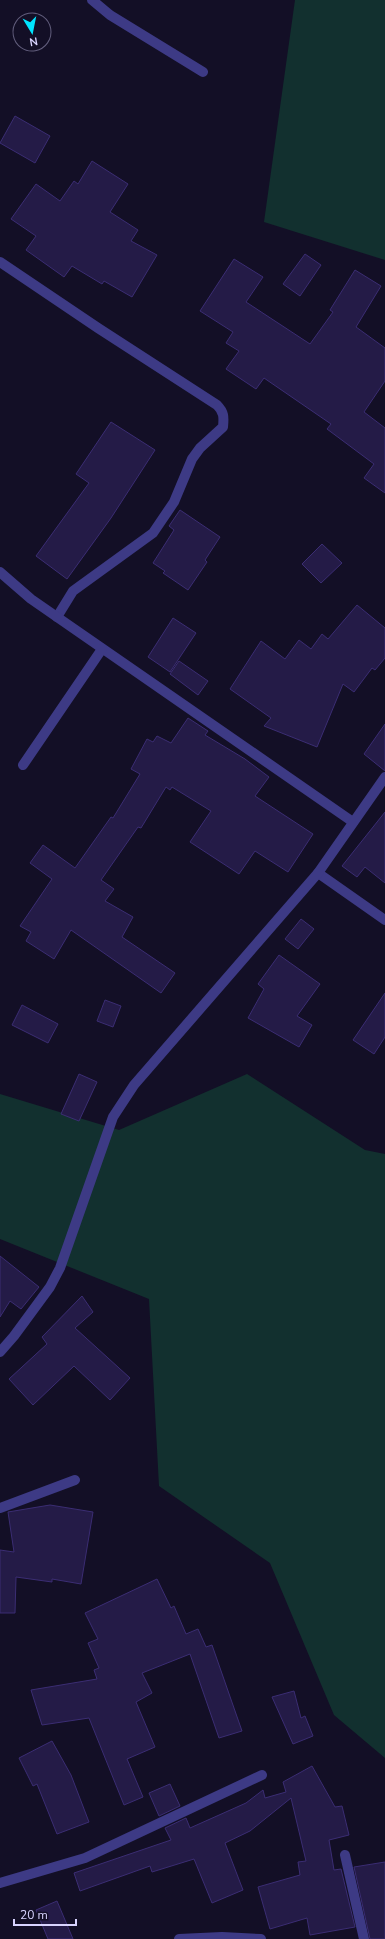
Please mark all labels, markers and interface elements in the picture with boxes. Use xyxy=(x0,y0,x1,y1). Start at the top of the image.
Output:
north arrow xyxy=(12,12,52,52)
text: N xyxy=(28,33,39,49)
scale bar xyxy=(14,1901,76,1927)
text: 20 m xyxy=(20,1907,48,1923)

